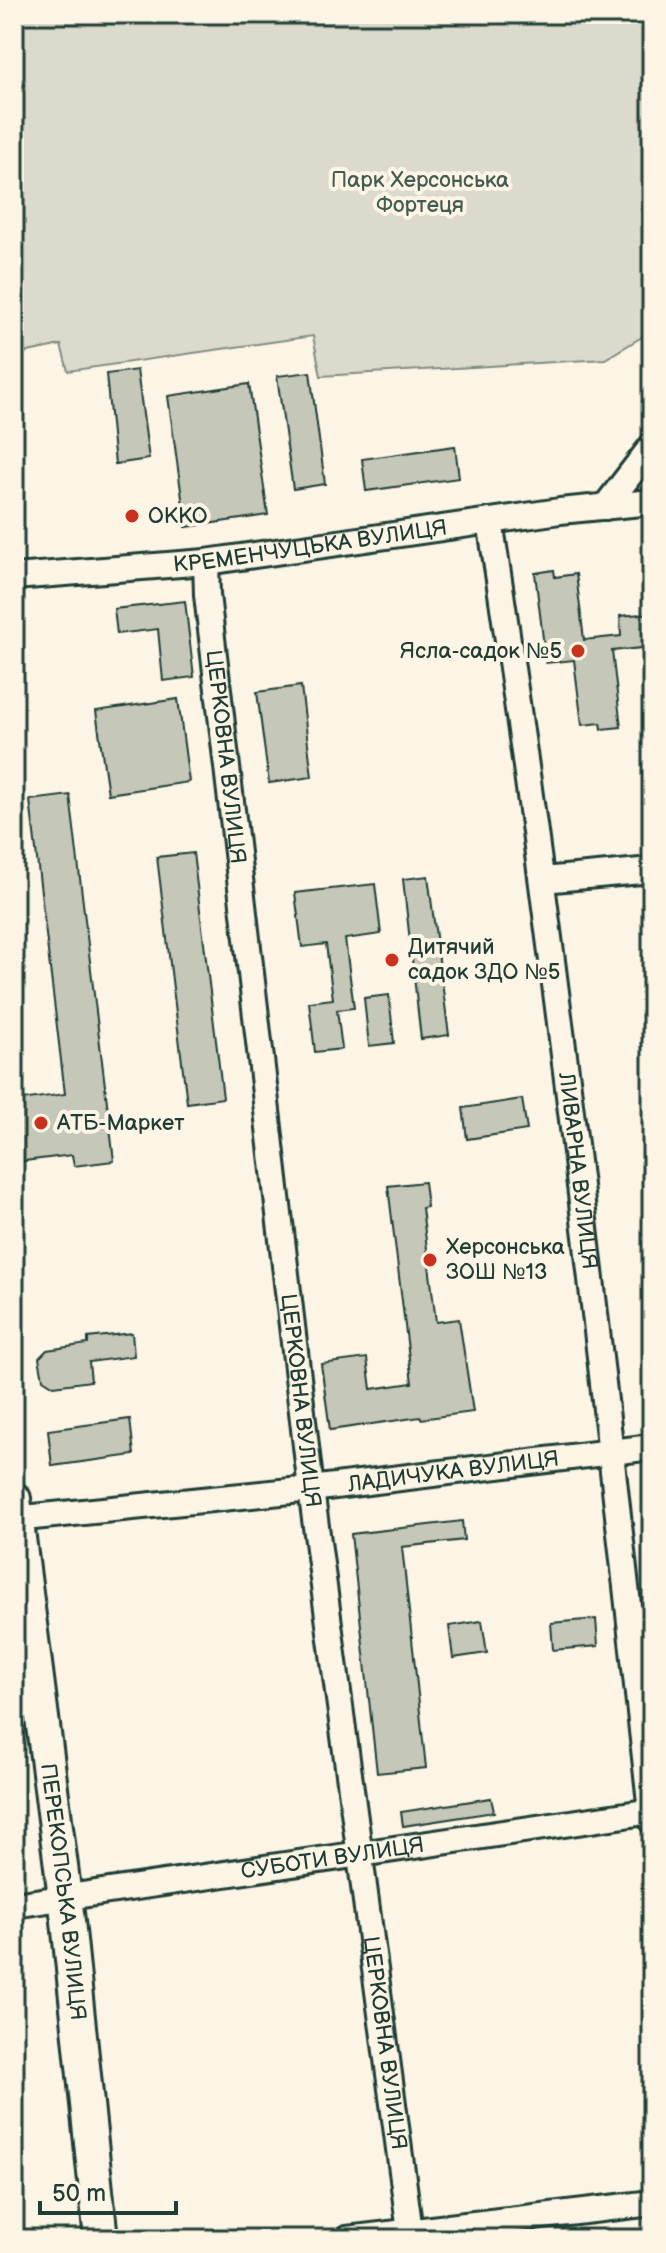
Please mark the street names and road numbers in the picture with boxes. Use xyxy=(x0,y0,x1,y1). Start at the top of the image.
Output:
street label: КРЕМЕНЧУЦЬКА ВУЛИЦЯ xyxy=(172,514,449,578)
street label: ЦЕРКОВНА ВУЛИЦЯ xyxy=(200,648,252,865)
street label: ЛИВАРНА ВУЛИЦЯ xyxy=(553,1070,603,1271)
street label: ЦЕРКОВНА ВУЛИЦЯ xyxy=(275,1292,327,1509)
street label: ЛАДИЧУКА ВУЛИЦЯ xyxy=(345,1445,561,1498)
street label: ПЕРЕКОПСЬКА ВУЛИЦЯ xyxy=(34,1762,92,2022)
street label: СУБОТИ ВУЛИЦЯ xyxy=(239,1831,426,1885)
street label: ЦЕРКОВНА ВУЛИЦЯ xyxy=(357,1935,412,2152)

